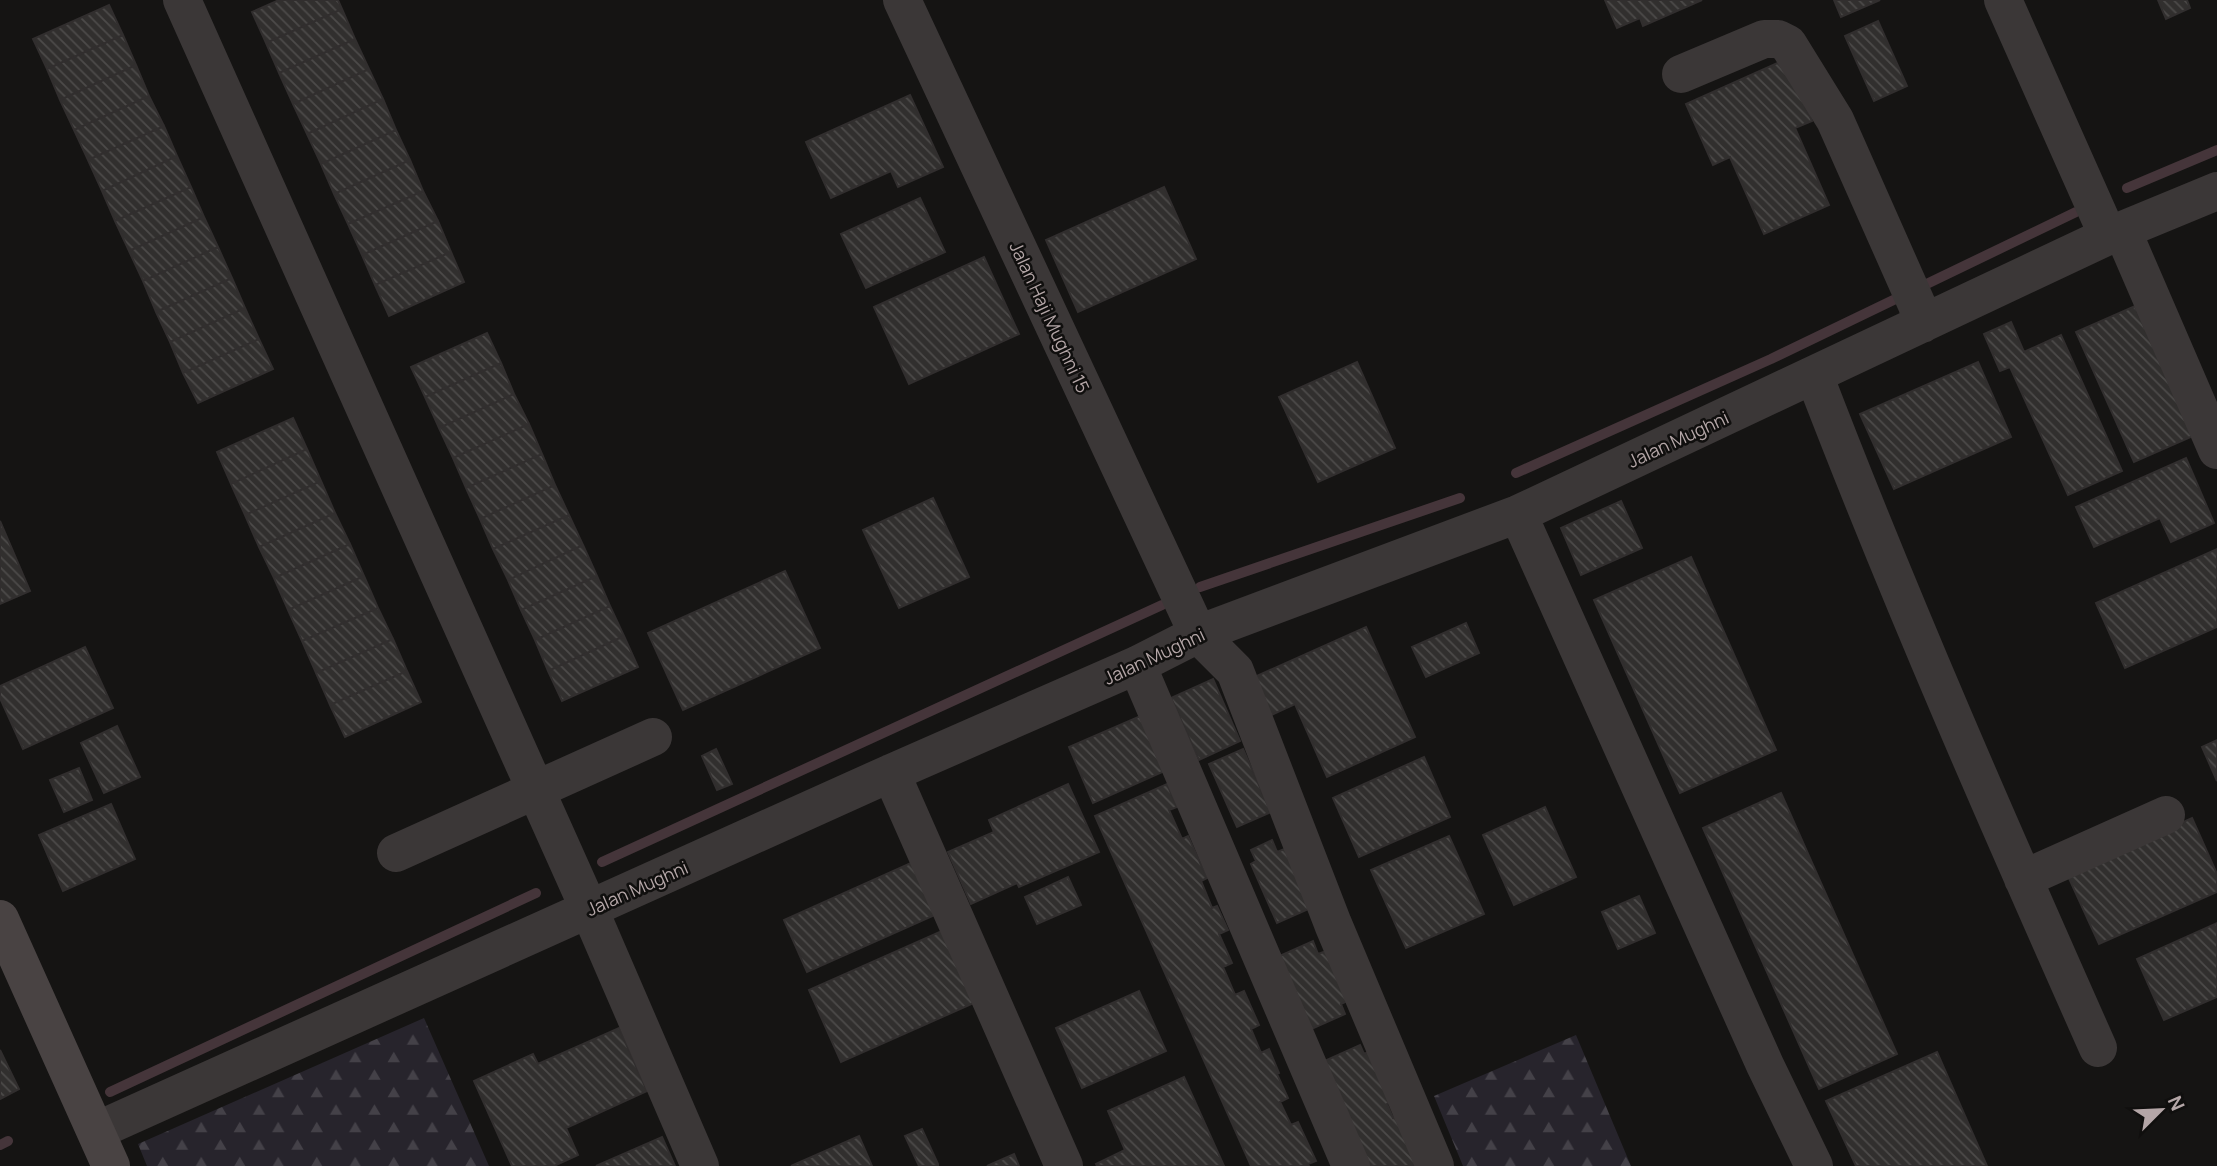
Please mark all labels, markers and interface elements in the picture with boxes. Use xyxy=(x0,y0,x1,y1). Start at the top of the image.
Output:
street label: Jalan Haji Mughni 15 xyxy=(1004,237,1096,397)
street label: Jalan Mughni xyxy=(1624,405,1732,473)
street label: Jalan Mughni xyxy=(1100,622,1208,690)
street label: Jalan Mughni xyxy=(582,855,692,921)
north arrow xyxy=(2126,1075,2196,1145)
text: N xyxy=(2162,1092,2191,1115)

